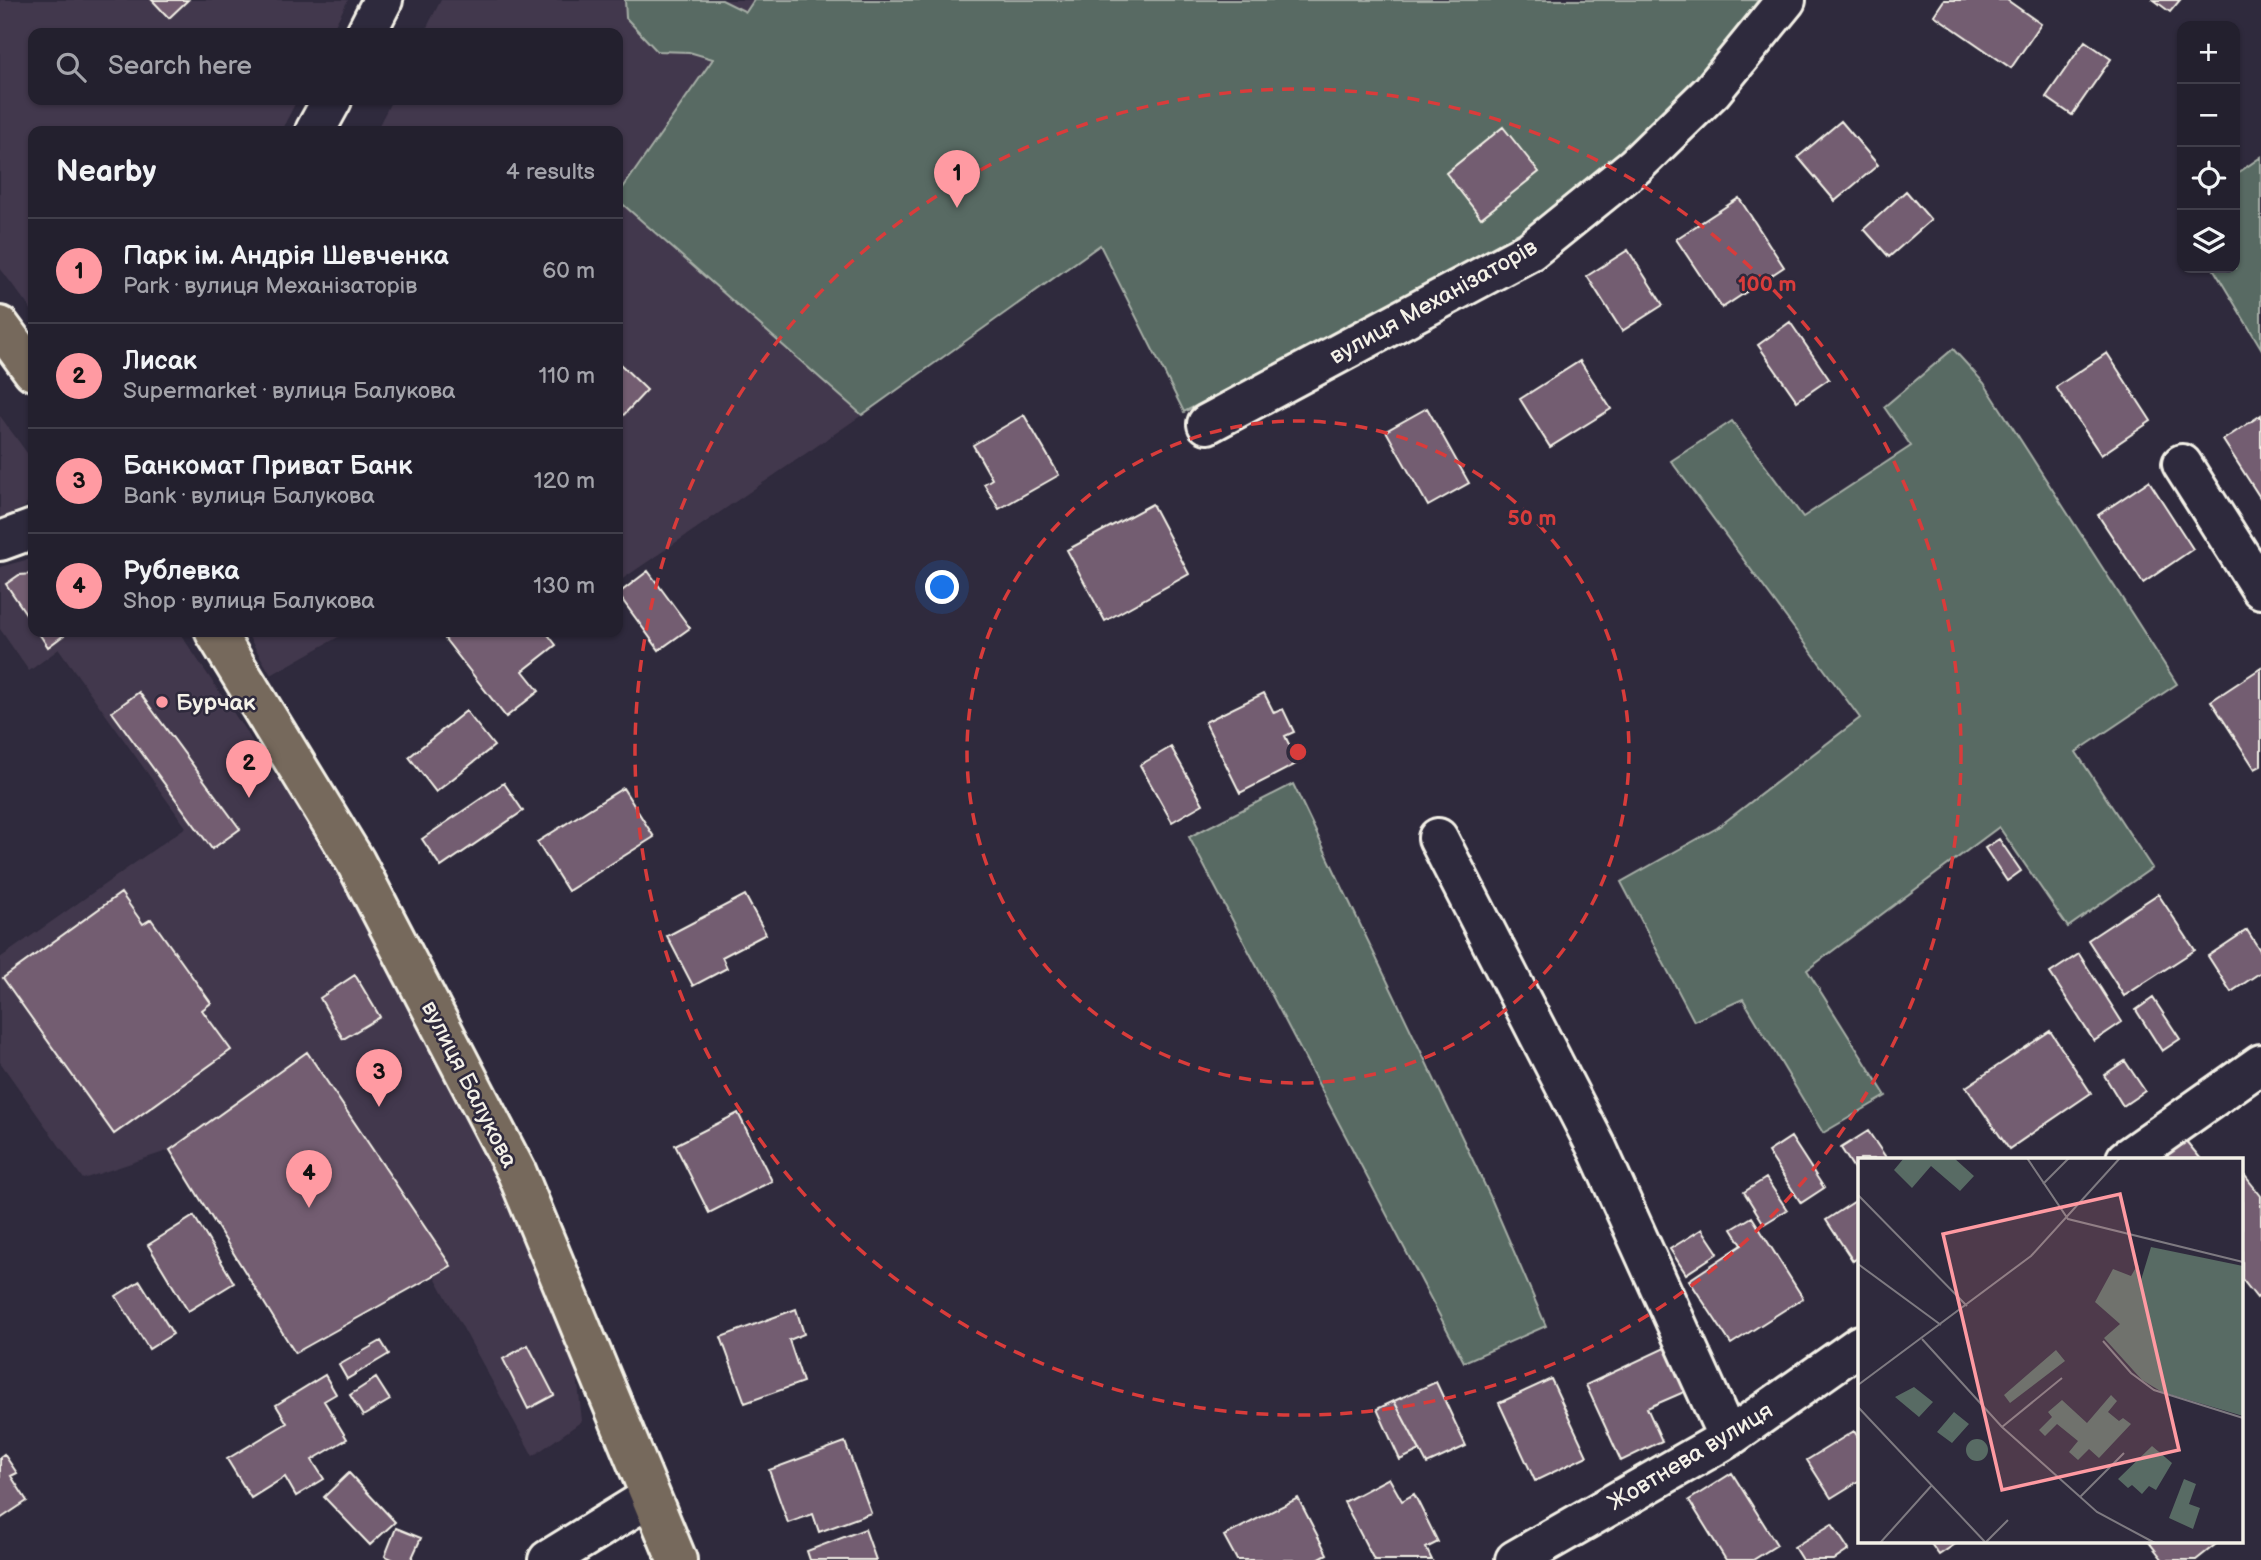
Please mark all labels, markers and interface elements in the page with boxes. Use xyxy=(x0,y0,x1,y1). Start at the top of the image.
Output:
map controls xyxy=(2177,21,2240,273)
button: + xyxy=(2177,21,2240,84)
search box xyxy=(28,28,623,105)
icon: search xyxy=(52,48,90,86)
text: Search here xyxy=(108,51,252,82)
button: − xyxy=(2177,84,2240,147)
button: locate xyxy=(2177,147,2240,210)
pin: 1 xyxy=(934,150,980,208)
text: Nearby xyxy=(56,154,156,190)
text: 4 results xyxy=(506,158,595,186)
button: layers xyxy=(2177,210,2240,273)
street label: вулиця Механізаторів xyxy=(1325,233,1542,371)
text: Парк ім. Андрія Шевченка xyxy=(123,241,449,272)
text: 1 xyxy=(74,257,84,285)
text: 60 m xyxy=(542,257,595,285)
text: Park · вулиця Механізаторів xyxy=(123,272,417,300)
text: 100 m xyxy=(1738,272,1796,297)
text: Лисак xyxy=(123,346,197,377)
text: 2 xyxy=(72,362,86,390)
text: 110 m xyxy=(538,362,595,390)
text: Supermarket · вулиця Балукова xyxy=(123,377,456,405)
text: Банкомат Приват Банк xyxy=(123,451,412,482)
text: 3 xyxy=(72,467,86,495)
text: 120 m xyxy=(534,467,595,495)
text: Bank · вулиця Балукова xyxy=(123,482,375,510)
text: 50 m xyxy=(1508,506,1556,531)
text: Рублевка xyxy=(123,556,239,587)
your location xyxy=(925,570,959,604)
text: 4 xyxy=(72,572,86,600)
text: 130 m xyxy=(533,572,595,600)
text: Shop · вулиця Балукова xyxy=(123,587,375,615)
place label: Бурчак xyxy=(176,689,256,717)
marker: Бурчак xyxy=(154,694,170,710)
pin: 2 xyxy=(226,740,272,798)
centre of rings xyxy=(1286,740,1310,764)
street label: вулиця Балукова xyxy=(415,996,523,1173)
pin: 3 xyxy=(356,1049,402,1107)
pin: 4 xyxy=(286,1150,332,1208)
inset map xyxy=(1858,1158,2244,1542)
street label: Жовтнева вулиця xyxy=(1603,1397,1778,1517)

